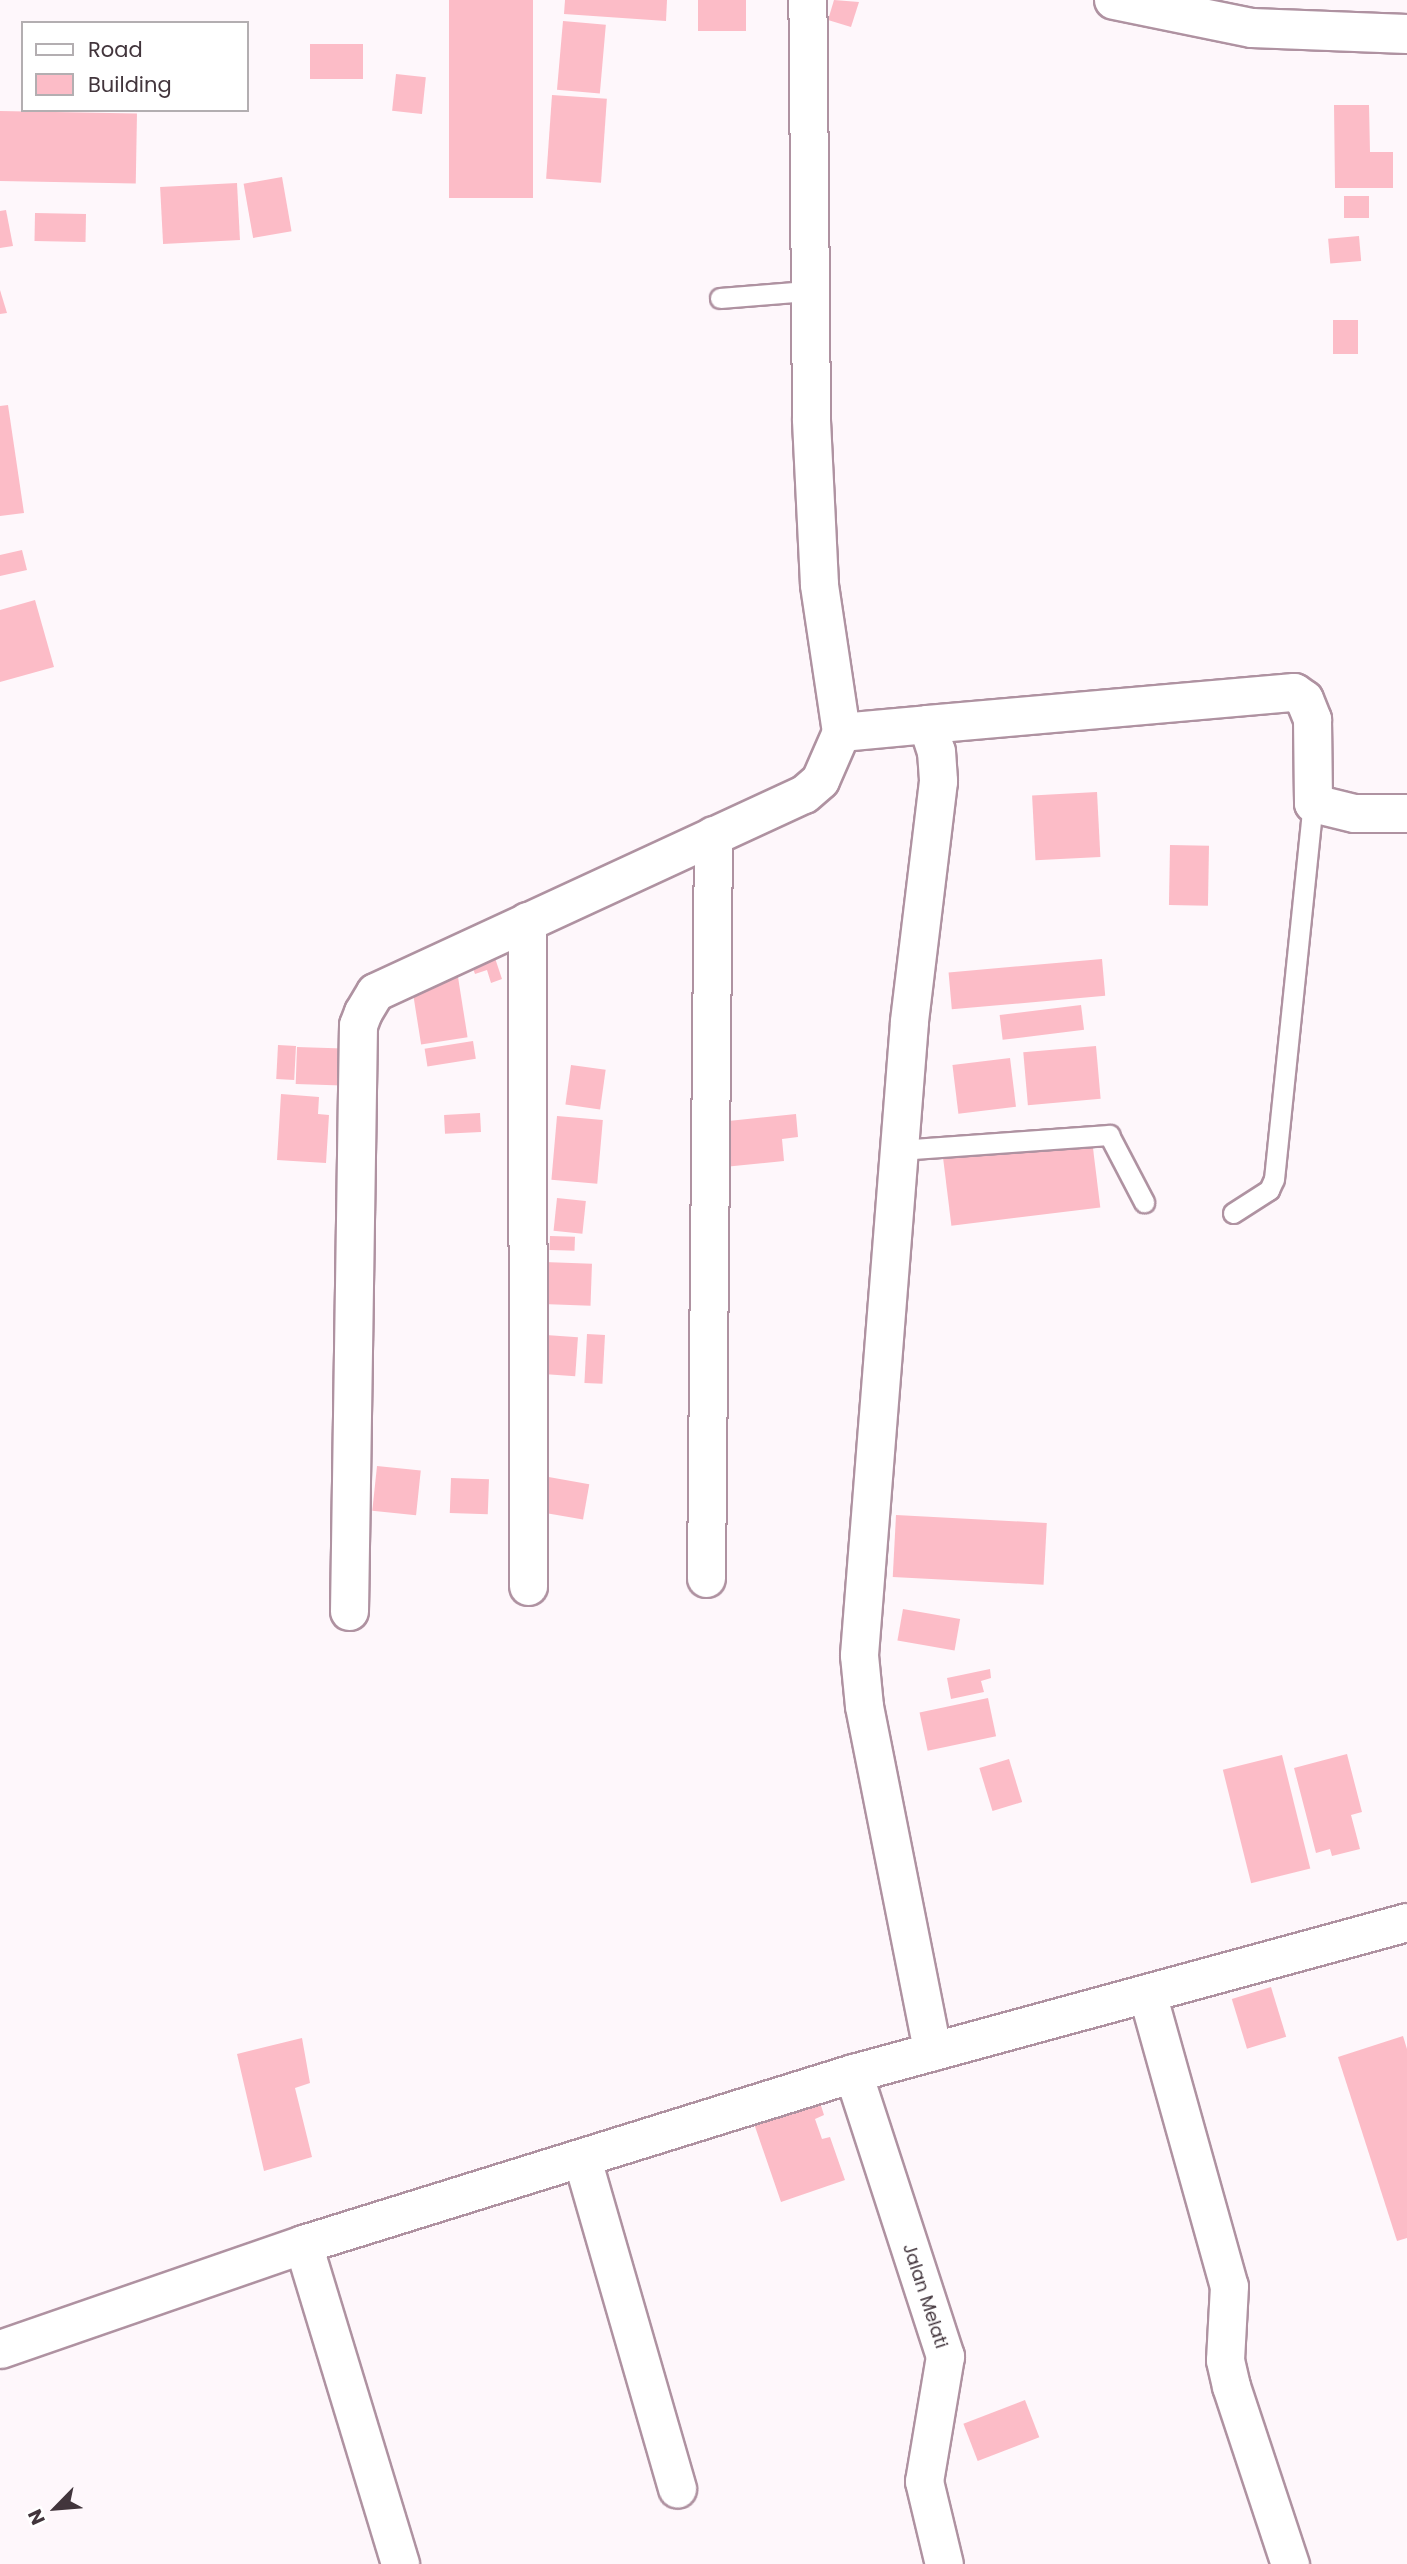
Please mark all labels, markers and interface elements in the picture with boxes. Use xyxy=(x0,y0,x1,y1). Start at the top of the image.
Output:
legend xyxy=(21,21,248,112)
text: Road xyxy=(88,35,143,64)
text: Building xyxy=(88,70,172,99)
street label: Jalan Melati xyxy=(898,2241,952,2351)
north arrow xyxy=(21,2473,91,2543)
text: N xyxy=(21,2505,52,2529)

